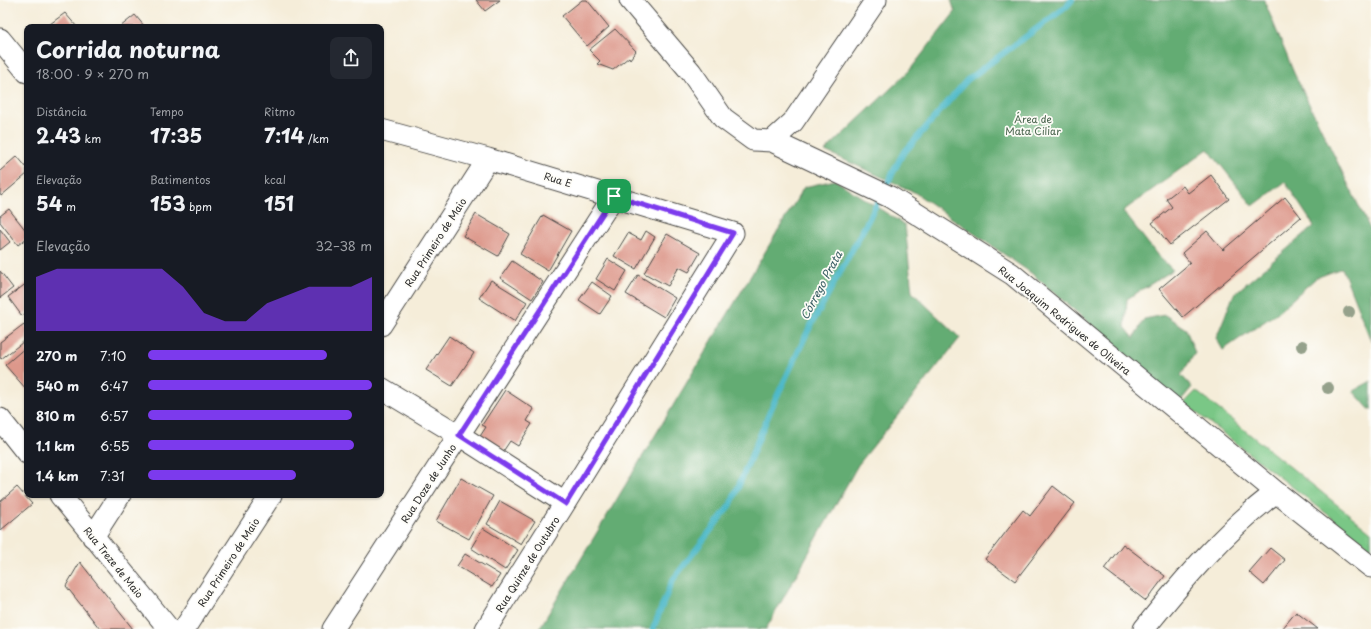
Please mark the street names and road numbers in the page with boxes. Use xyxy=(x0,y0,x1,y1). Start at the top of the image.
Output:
street label: Rua E xyxy=(542,168,574,190)
street label: Rua Primeiro de Maio xyxy=(401,194,470,289)
street label: Rua Joaquim Rodrigues de Oliveira xyxy=(996,262,1135,379)
street label: Rua Doze de Junho xyxy=(397,440,459,526)
street label: Rua Quinze de Outubro xyxy=(491,513,563,615)
street label: Rua Primeiro de Maio xyxy=(194,514,263,609)
street label: Rua Treze de Maio xyxy=(81,523,148,601)

